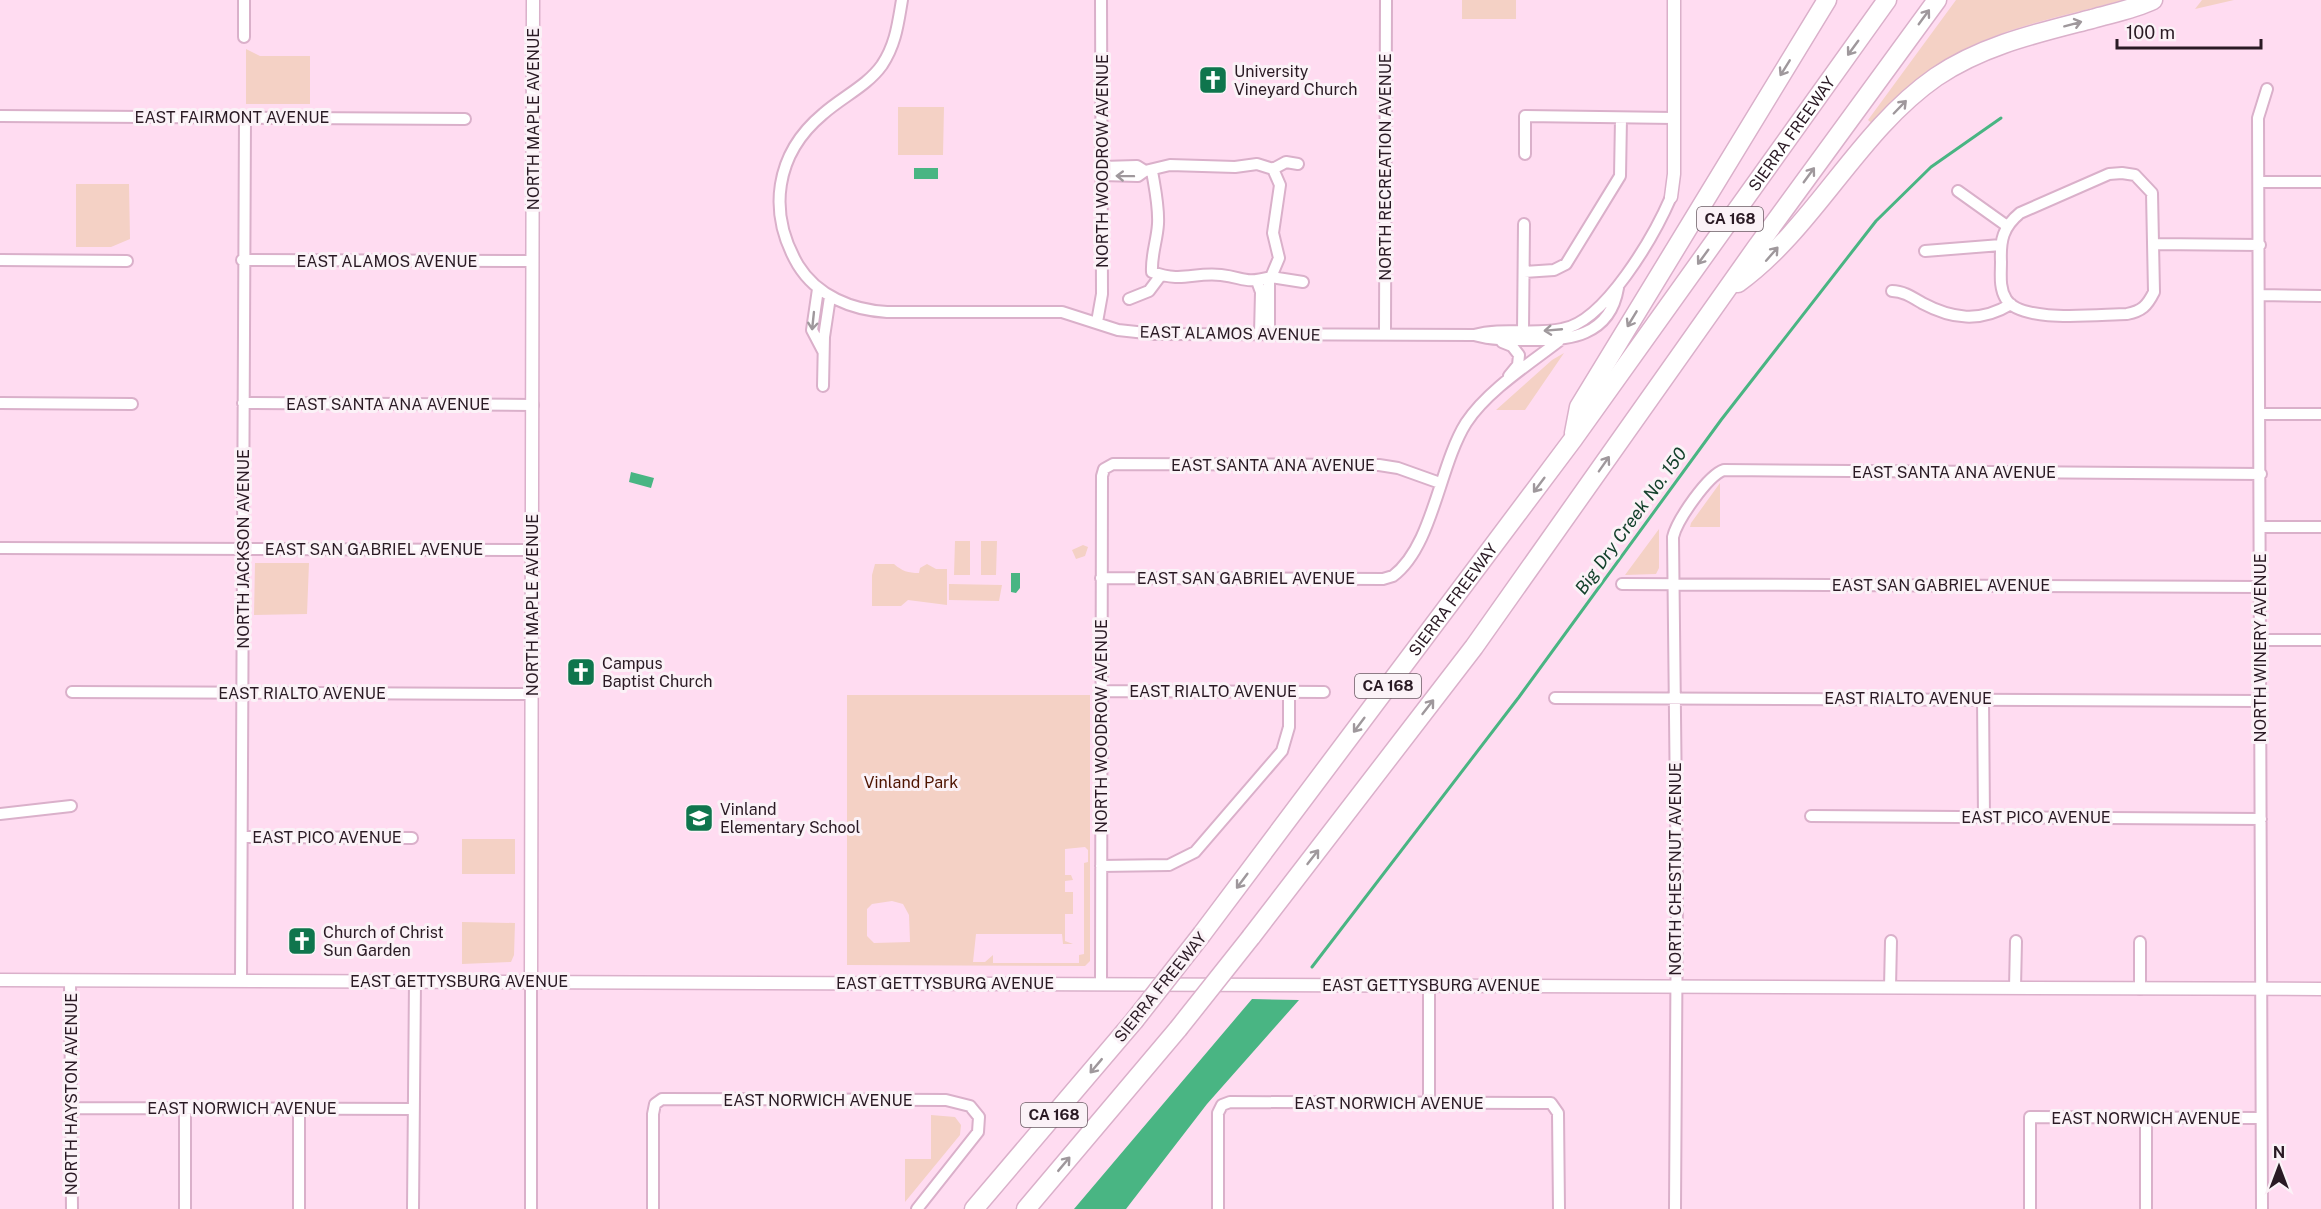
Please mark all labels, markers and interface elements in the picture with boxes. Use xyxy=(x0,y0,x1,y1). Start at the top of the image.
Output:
one-way arrow xyxy=(1918,10,1930,26)
scale bar xyxy=(2117,12,2261,50)
one-way arrow xyxy=(2063,18,2082,29)
text: 100 m xyxy=(2126,22,2175,43)
street label: NORTH MAPLE AVENUE xyxy=(524,28,543,210)
one-way arrow xyxy=(1847,39,1859,55)
street label: NORTH RECREATION AVENUE xyxy=(1376,53,1395,281)
street label: NORTH WOODROW AVENUE xyxy=(1093,54,1112,268)
one-way arrow xyxy=(1779,59,1791,76)
place label: University Vineyard Church xyxy=(1234,62,1357,99)
church icon: University Vineyard Church xyxy=(1197,64,1229,96)
street label: SIERRA FREEWAY xyxy=(1745,73,1839,195)
one-way arrow xyxy=(1893,100,1908,115)
street label: EAST FAIRMONT AVENUE xyxy=(135,108,329,127)
one-way arrow xyxy=(1803,167,1815,183)
one-way arrow xyxy=(1116,170,1136,182)
road number: CA 168 xyxy=(1697,207,1763,231)
one-way arrow xyxy=(1765,247,1779,262)
one-way arrow xyxy=(1697,249,1709,265)
street label: EAST ALAMOS AVENUE xyxy=(297,252,477,271)
one-way arrow xyxy=(1625,310,1637,327)
one-way arrow xyxy=(808,311,819,331)
street label: EAST ALAMOS AVENUE xyxy=(1139,322,1321,345)
one-way arrow xyxy=(1544,325,1564,336)
street label: EAST SANTA ANA AVENUE xyxy=(286,395,490,414)
water label: Big Dry Creek No. 150 xyxy=(1570,443,1691,598)
street label: NORTH JACKSON AVENUE xyxy=(234,449,253,649)
street label: EAST SANTA ANA AVENUE xyxy=(1171,456,1375,475)
one-way arrow xyxy=(1598,457,1610,473)
street label: EAST SANTA ANA AVENUE xyxy=(1852,463,2056,482)
one-way arrow xyxy=(1532,476,1545,492)
street label: NORTH MAPLE AVENUE xyxy=(523,514,542,696)
street label: EAST SAN GABRIEL AVENUE xyxy=(265,540,483,559)
street label: SIERRA FREEWAY xyxy=(1405,540,1502,660)
street label: NORTH WINERY AVENUE xyxy=(2251,553,2270,743)
street label: EAST SAN GABRIEL AVENUE xyxy=(1137,569,1355,588)
street label: EAST SAN GABRIEL AVENUE xyxy=(1832,576,2050,595)
street label: NORTH WOODROW AVENUE xyxy=(1092,619,1111,833)
place label: Campus Baptist Church xyxy=(602,654,713,691)
church icon: Campus Baptist Church xyxy=(565,656,597,688)
road number: CA 168 xyxy=(1355,674,1421,698)
street label: EAST RIALTO AVENUE xyxy=(1129,682,1297,701)
street label: EAST RIALTO AVENUE xyxy=(218,684,386,703)
street label: EAST RIALTO AVENUE xyxy=(1824,689,1992,708)
one-way arrow xyxy=(1421,699,1434,715)
one-way arrow xyxy=(1353,716,1365,732)
street label: NORTH CHESTNUT AVENUE xyxy=(1666,762,1685,976)
park label: Vinland Park xyxy=(864,773,958,792)
place label: Vinland Elementary School xyxy=(720,800,861,837)
school or university icon: Vinland Elementary School xyxy=(683,802,715,834)
street label: EAST PICO AVENUE xyxy=(1961,808,2111,827)
street label: EAST PICO AVENUE xyxy=(252,828,402,847)
one-way arrow xyxy=(1306,849,1319,865)
one-way arrow xyxy=(1236,873,1249,889)
place label: Church of Christ Sun Garden xyxy=(323,923,444,960)
church icon: Church of Christ Sun Garden xyxy=(286,925,318,957)
street label: SIERRA FREEWAY xyxy=(1110,928,1211,1046)
street label: EAST GETTYSBURG AVENUE xyxy=(350,972,568,991)
street label: EAST GETTYSBURG AVENUE xyxy=(836,974,1054,993)
street label: EAST GETTYSBURG AVENUE xyxy=(1322,976,1540,995)
street label: NORTH HAYSTON AVENUE xyxy=(62,993,81,1195)
one-way arrow xyxy=(1089,1058,1103,1073)
street label: EAST NORWICH AVENUE xyxy=(723,1091,913,1110)
street label: EAST NORWICH AVENUE xyxy=(1294,1094,1484,1113)
street label: EAST NORWICH AVENUE xyxy=(147,1099,337,1118)
road number: CA 168 xyxy=(1021,1103,1087,1127)
street label: EAST NORWICH AVENUE xyxy=(2051,1109,2241,1128)
north arrow xyxy=(2249,1137,2309,1197)
text: N xyxy=(2273,1143,2285,1162)
one-way arrow xyxy=(1057,1157,1071,1172)

